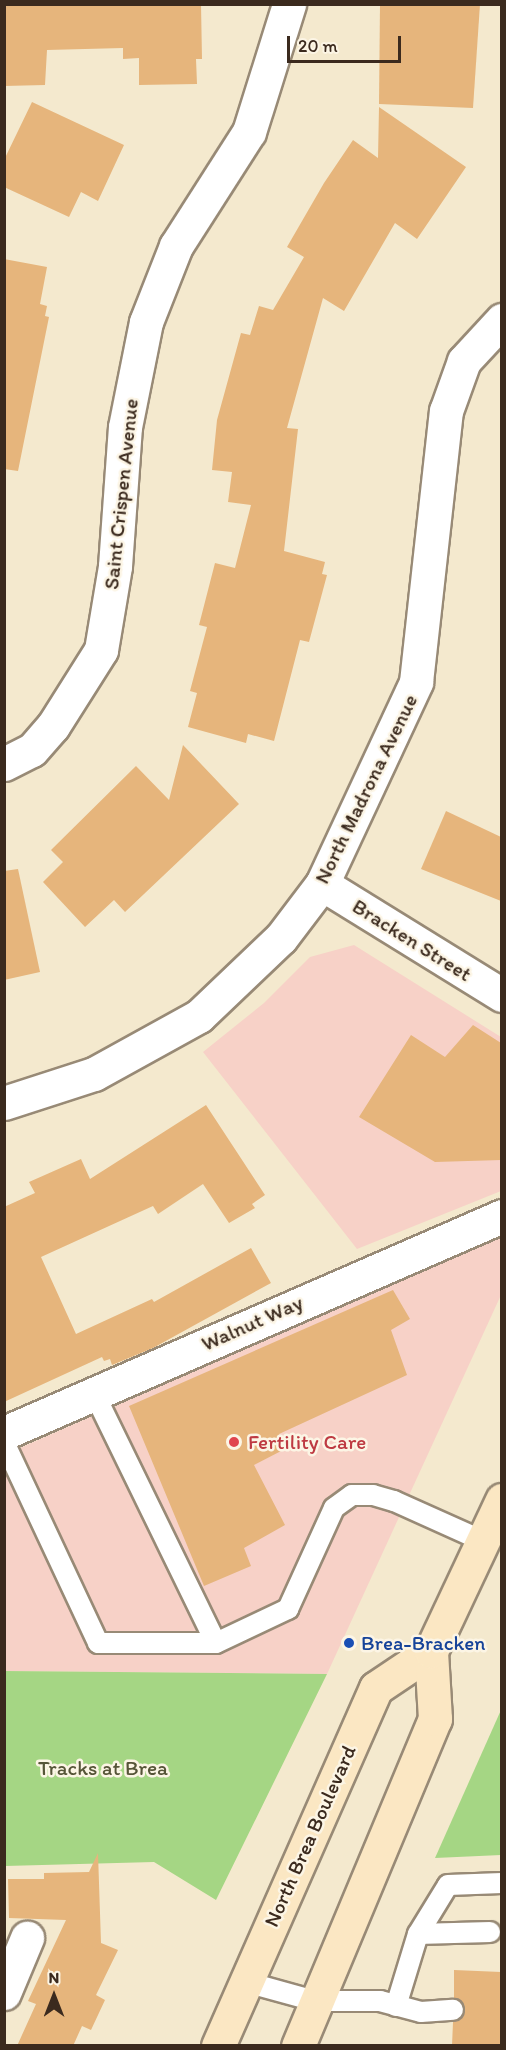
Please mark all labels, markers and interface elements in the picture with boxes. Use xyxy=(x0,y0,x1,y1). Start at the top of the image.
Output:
scale bar xyxy=(290,24,404,62)
text: 20 m xyxy=(298,35,338,57)
street label: Saint Crispen Avenue xyxy=(98,397,144,591)
street label: North Madrona Avenue xyxy=(309,690,423,888)
street label: Bracken Street xyxy=(348,893,476,987)
street label: Walnut Way xyxy=(198,1290,306,1356)
place label: Fertility Care xyxy=(248,1429,366,1455)
marker: Fertility Care xyxy=(225,1433,243,1451)
place label: Brea-Bracken xyxy=(361,1630,485,1656)
marker: Brea-Bracken xyxy=(342,1636,356,1650)
street label: North Brea Boulevard xyxy=(259,1741,361,1931)
park label: Tracks at Brea xyxy=(38,1755,168,1781)
north arrow xyxy=(24,1966,84,2026)
text: N xyxy=(49,1968,59,1987)

